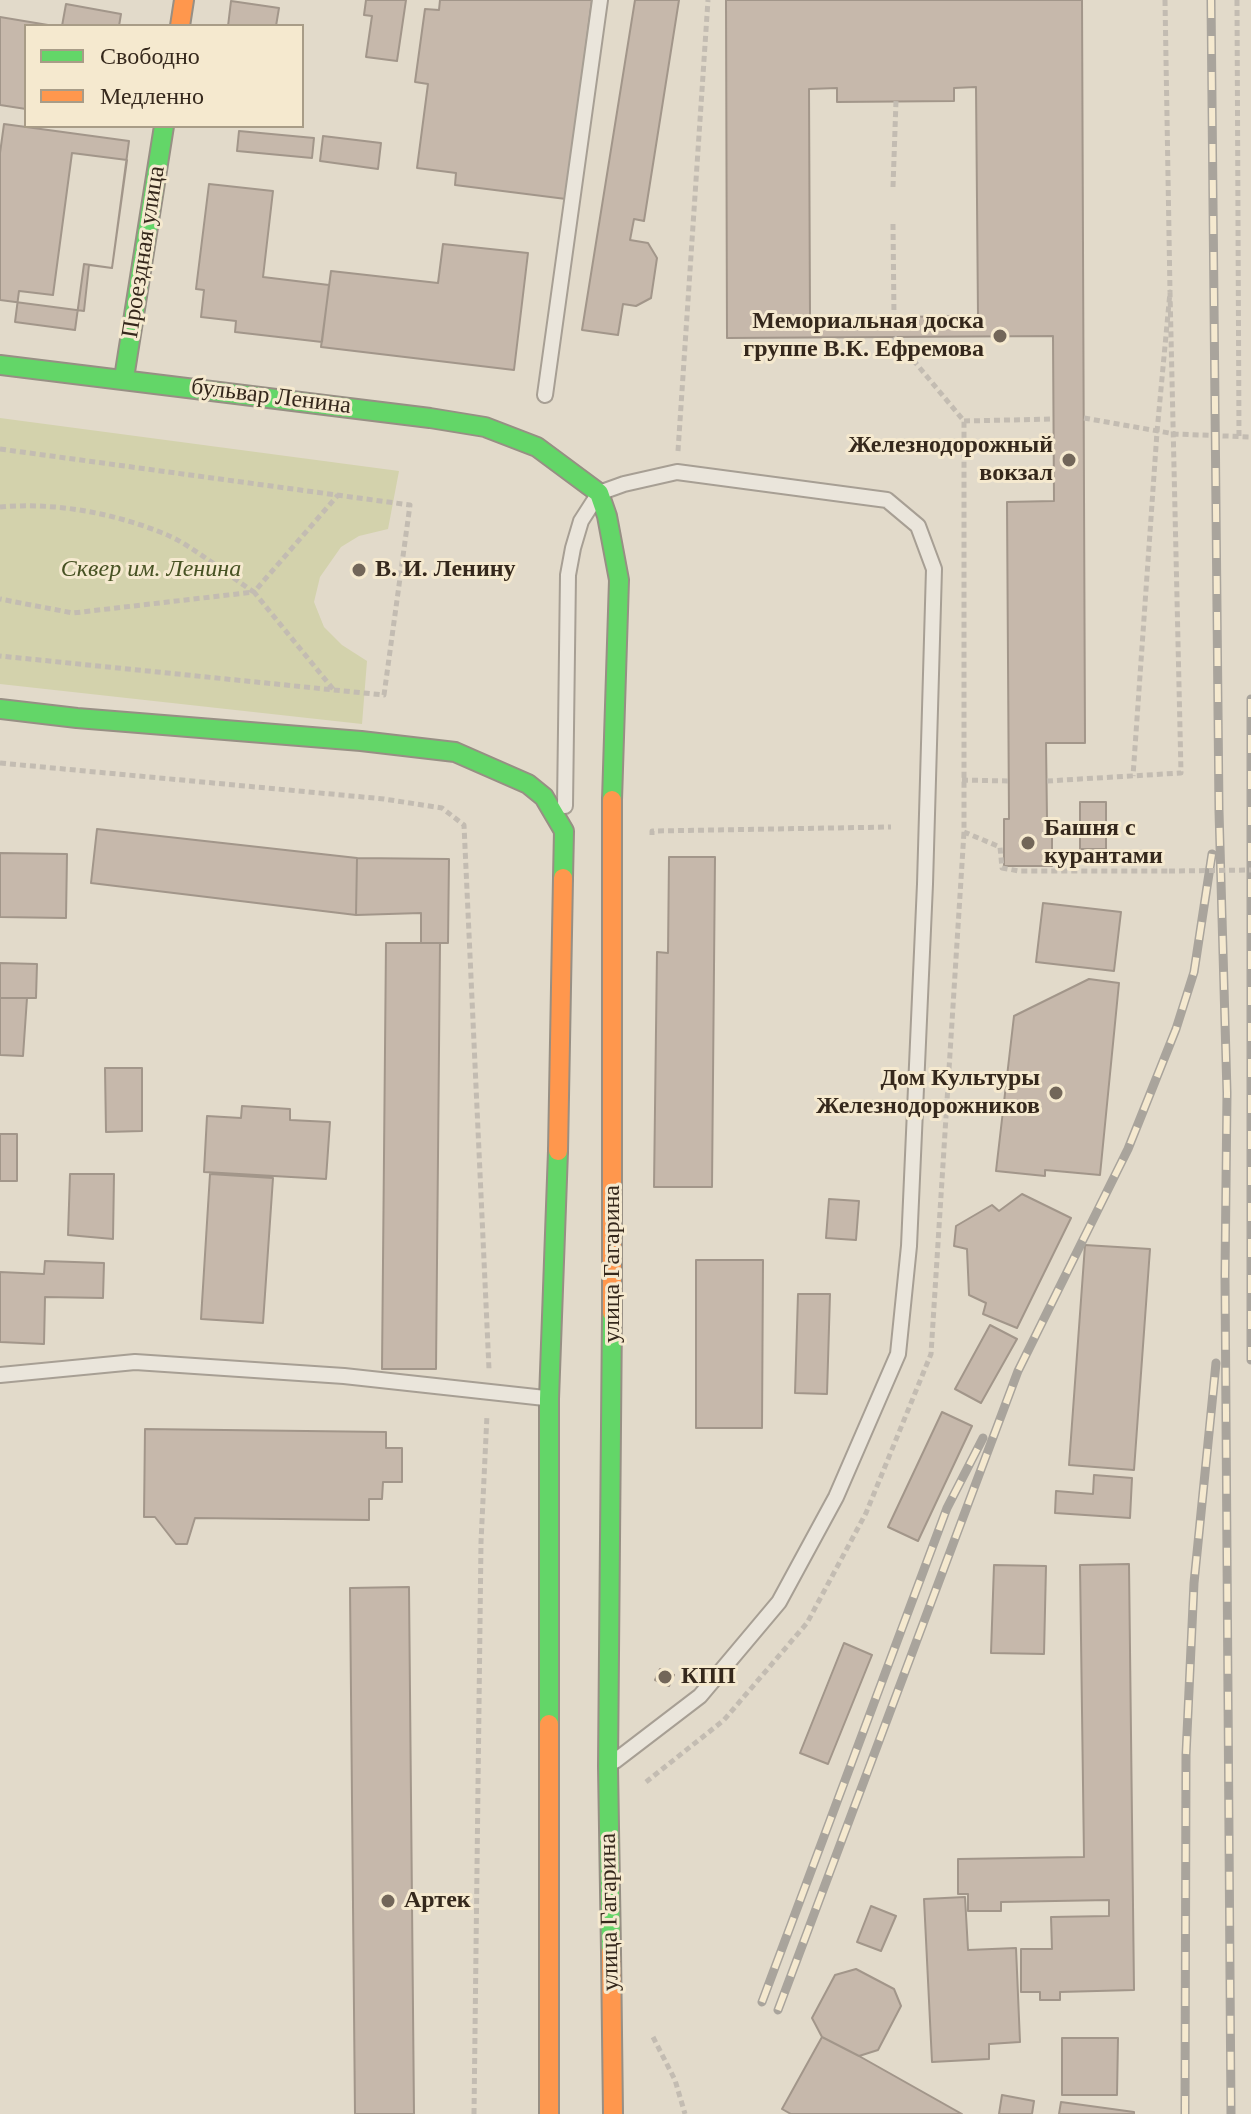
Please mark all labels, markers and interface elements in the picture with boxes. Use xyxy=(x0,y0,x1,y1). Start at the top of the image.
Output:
legend xyxy=(24,24,304,128)
text: Свободно xyxy=(100,43,200,69)
text: Медленно xyxy=(100,83,204,109)
street label: Проездная улица xyxy=(116,164,172,340)
place label: Мемориальная доска группе В.К. Ефремова xyxy=(743,308,984,364)
marker: Мемориальная доска группе В.К. Ефремова xyxy=(991,327,1009,345)
street label: бульвар Ленина xyxy=(189,373,353,421)
place label: Железнодорожный вокзал xyxy=(848,432,1053,488)
marker: Железнодорожный вокзал xyxy=(1060,451,1078,469)
park label: Сквер им. Ленина xyxy=(61,556,241,584)
place label: В. И. Ленину xyxy=(375,556,516,584)
marker: В. И. Ленину xyxy=(350,561,368,579)
place label: Башня с курантами xyxy=(1044,815,1163,871)
marker: Башня с курантами xyxy=(1019,834,1037,852)
place label: Дом Культуры Железнодорожников xyxy=(816,1065,1040,1121)
marker: Дом Культуры Железнодорожников xyxy=(1047,1084,1065,1102)
street label: улица Гагарина xyxy=(599,1185,627,1343)
place label: КПП xyxy=(681,1663,736,1691)
marker: КПП xyxy=(656,1668,674,1686)
street label: улица Гагарина xyxy=(594,1833,626,1991)
place label: Артек xyxy=(404,1887,471,1915)
marker: Артек xyxy=(379,1892,397,1910)

